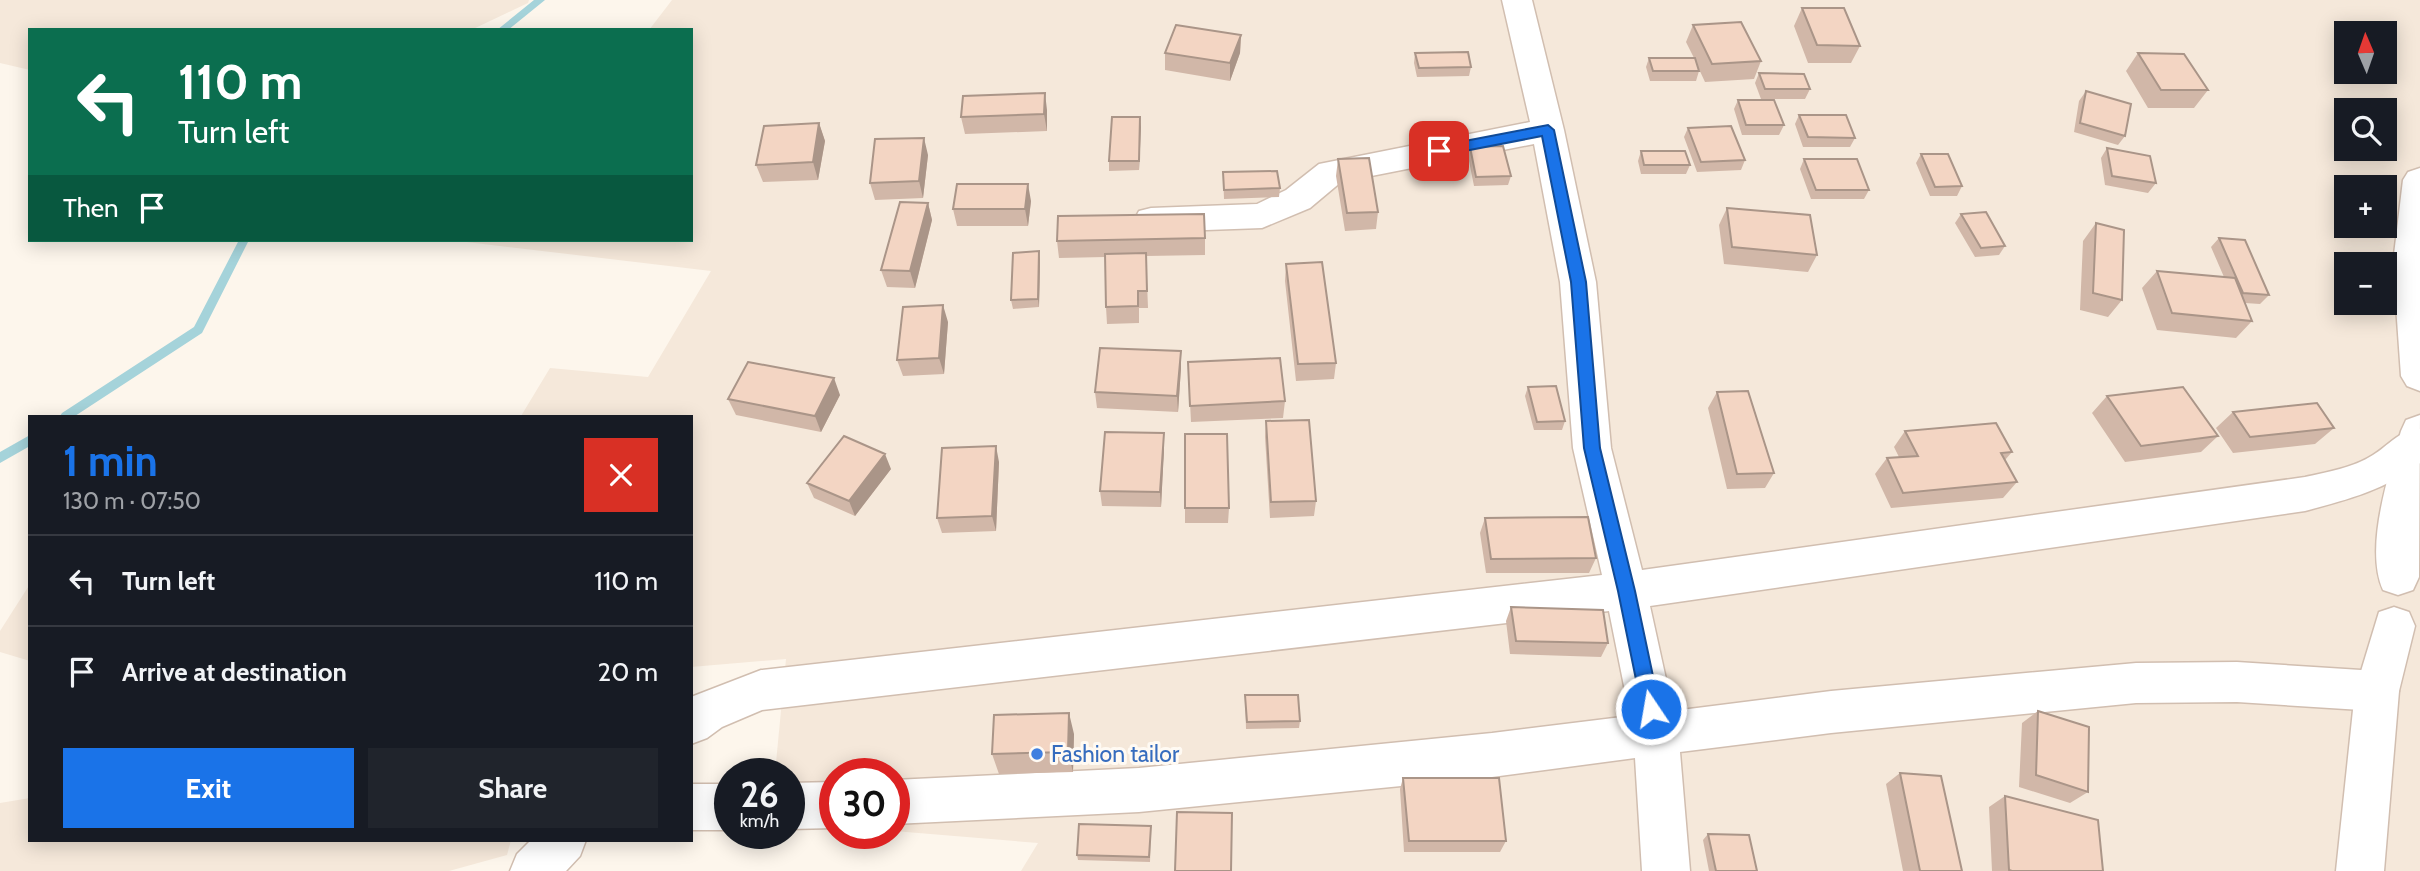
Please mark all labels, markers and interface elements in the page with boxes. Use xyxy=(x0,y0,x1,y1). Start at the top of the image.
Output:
north arrow xyxy=(2334,21,2398,84)
map controls xyxy=(2334,21,2397,315)
text: 110 m xyxy=(178,52,302,111)
icon: left xyxy=(63,56,154,147)
button: search xyxy=(2334,98,2397,161)
text: Turn left xyxy=(178,112,289,151)
pin xyxy=(1409,121,1469,181)
icon: arrive xyxy=(1420,132,1458,170)
button: + xyxy=(2334,175,2397,238)
icon: arrive xyxy=(133,189,171,227)
text: Then xyxy=(63,192,119,224)
button: − xyxy=(2334,252,2397,315)
text: 1 min xyxy=(63,435,158,487)
button: close xyxy=(584,438,658,512)
text: 130 m · 07:50 xyxy=(63,487,201,515)
icon: left xyxy=(63,562,101,600)
text: Turn left xyxy=(122,565,215,597)
text: 110 m xyxy=(594,565,658,597)
icon: arrive xyxy=(63,653,101,691)
text: Arrive at destination xyxy=(122,656,347,688)
text: 20 m xyxy=(598,656,658,688)
position arrow xyxy=(1614,672,1688,746)
place label: Fashion tailor xyxy=(1051,740,1180,768)
marker: Fashion tailor xyxy=(1029,746,1045,762)
button: Exit xyxy=(63,748,354,828)
button: Share xyxy=(368,748,658,828)
speed limit sign: 30 xyxy=(819,758,910,849)
text: 26 xyxy=(740,773,779,816)
text: km/h xyxy=(740,810,779,832)

